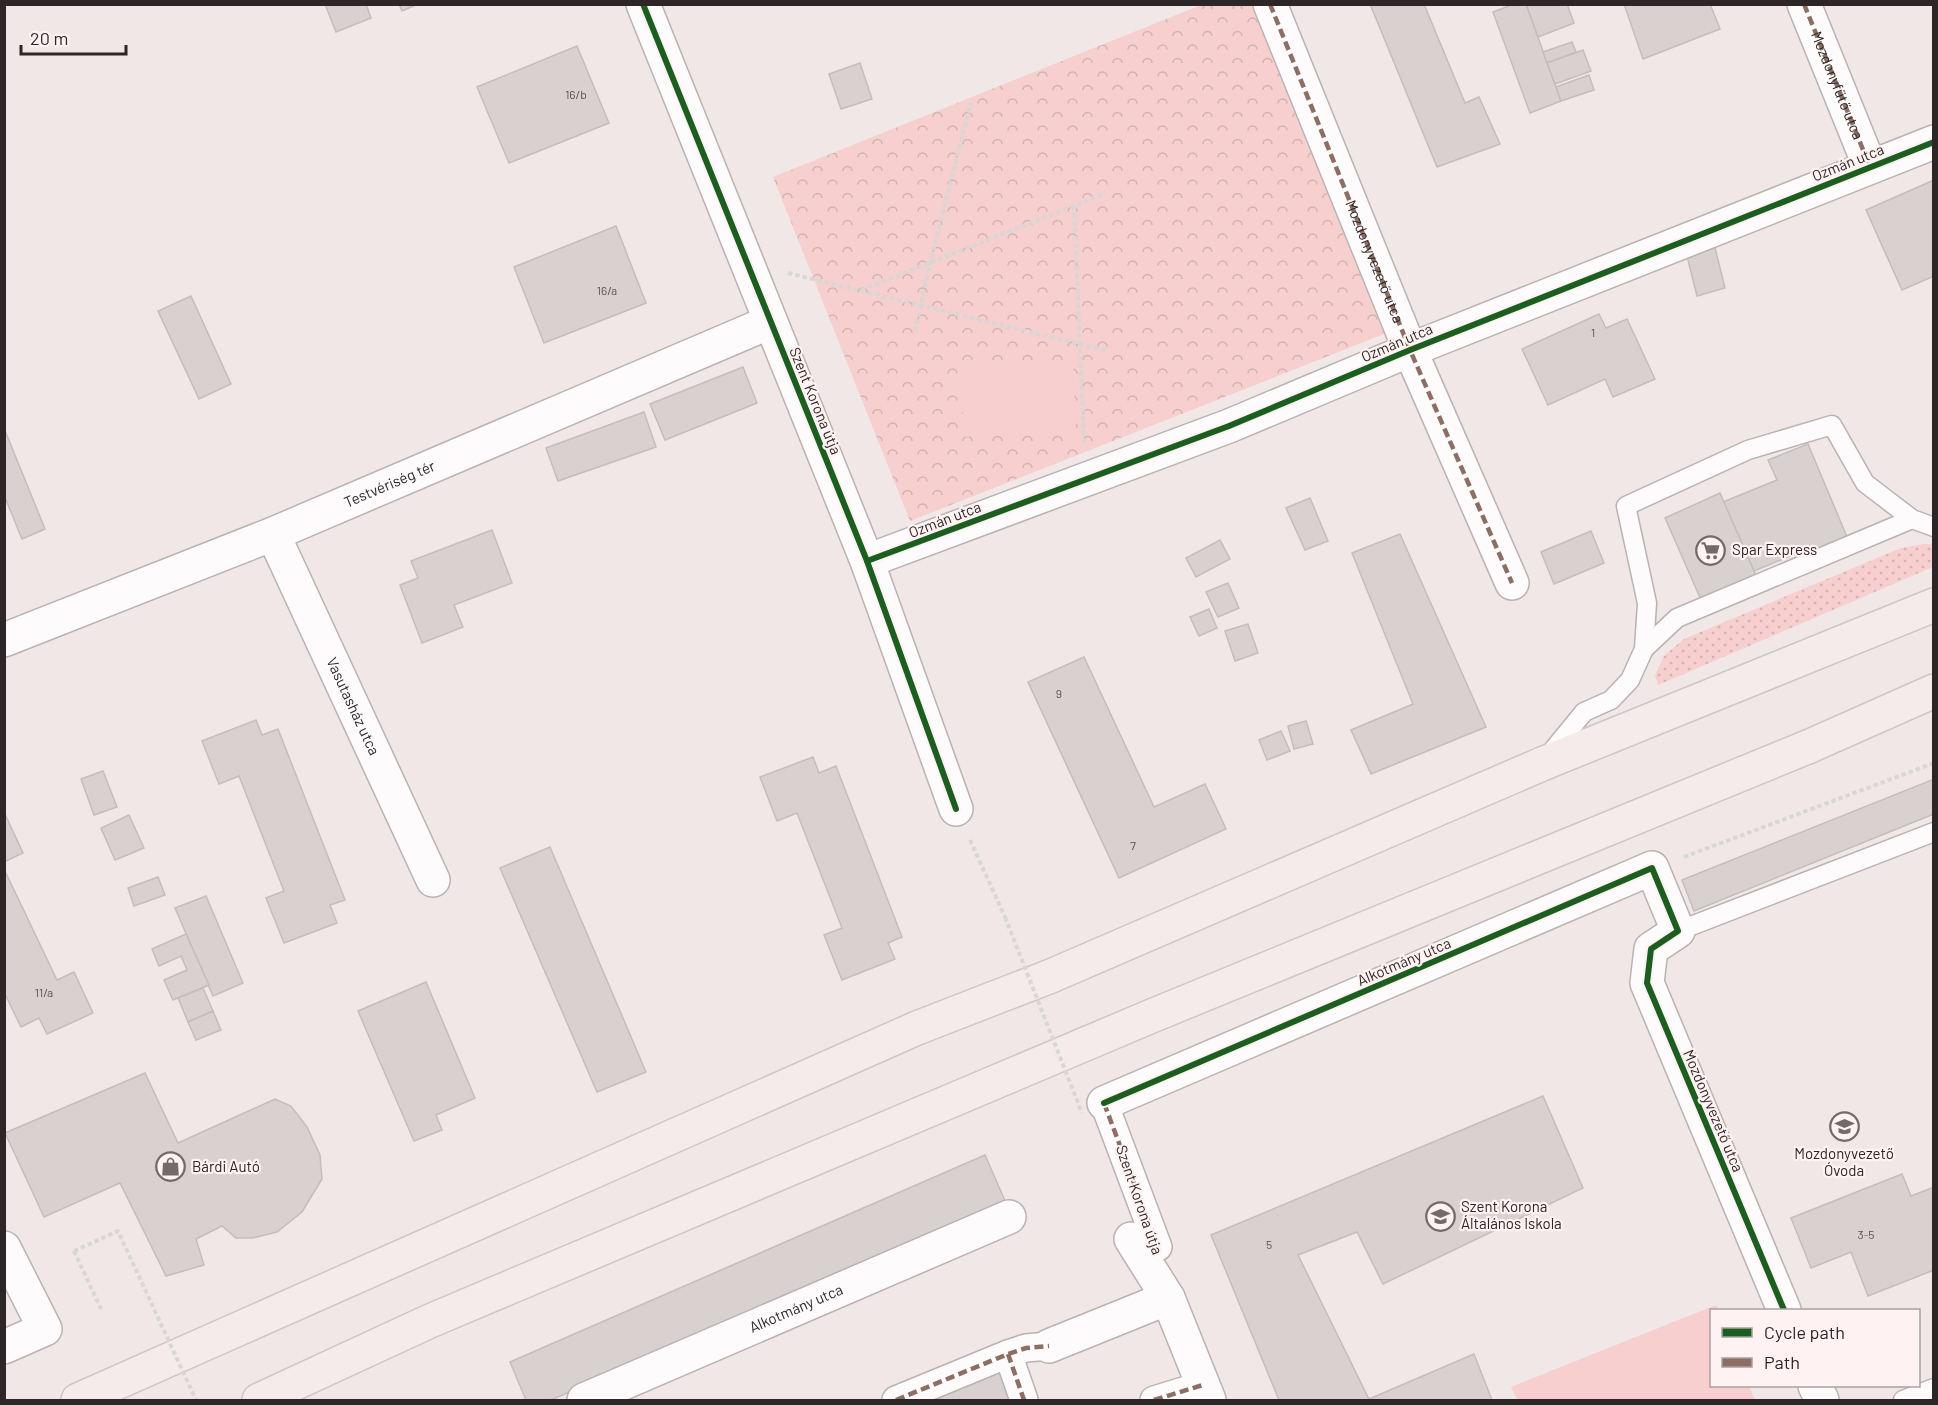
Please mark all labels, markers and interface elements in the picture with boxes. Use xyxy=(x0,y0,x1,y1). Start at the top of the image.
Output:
scale bar xyxy=(21,18,126,56)
text: 20 m xyxy=(30,27,68,49)
street label: Mozdonyfűtő utca xyxy=(1808,28,1868,142)
house number: 16/b xyxy=(565,87,587,101)
street label: Ozmán utca xyxy=(1809,140,1886,185)
street label: Mozdonyvezető utca xyxy=(1342,197,1408,326)
house number: 16/a xyxy=(597,283,617,297)
street label: Ozmán utca xyxy=(1358,319,1435,365)
house number: 1 xyxy=(1591,325,1595,339)
street label: Szent Korona útja xyxy=(786,344,846,457)
street label: Testvériség tér xyxy=(341,456,438,511)
street label: Ozmán utca xyxy=(906,497,983,541)
supermarket icon: Spar Express xyxy=(1695,534,1727,566)
place label: Spar Express xyxy=(1732,540,1817,558)
street label: Vasutasház utca xyxy=(323,654,384,758)
house number: 9 xyxy=(1056,686,1062,700)
house number: 7 xyxy=(1130,838,1136,852)
street label: Alkotmány utca xyxy=(1354,933,1453,989)
house number: 11/a xyxy=(35,985,53,999)
street label: Mozdonyvezető utca xyxy=(1680,1047,1748,1175)
school or university icon: Mozdonyvezető Óvoda xyxy=(1828,1111,1860,1143)
street label: Szent Korona útja xyxy=(1113,1143,1167,1257)
place label: Mozdonyvezető Óvoda xyxy=(1794,1144,1894,1179)
shop icon: Bárdi Autó xyxy=(155,1151,187,1183)
place label: Bárdi Autó xyxy=(192,1157,260,1175)
place label: Szent Korona Általános Iskola xyxy=(1461,1197,1562,1232)
school or university icon: Szent Korona Általános Iskola xyxy=(1424,1200,1456,1232)
house number: 3-5 xyxy=(1857,1227,1875,1241)
house number: 5 xyxy=(1266,1237,1272,1251)
street label: Alkotmány utca xyxy=(746,1280,845,1336)
legend xyxy=(1710,1309,1920,1387)
text: Cycle path xyxy=(1764,1321,1845,1343)
text: Path xyxy=(1764,1351,1800,1373)

